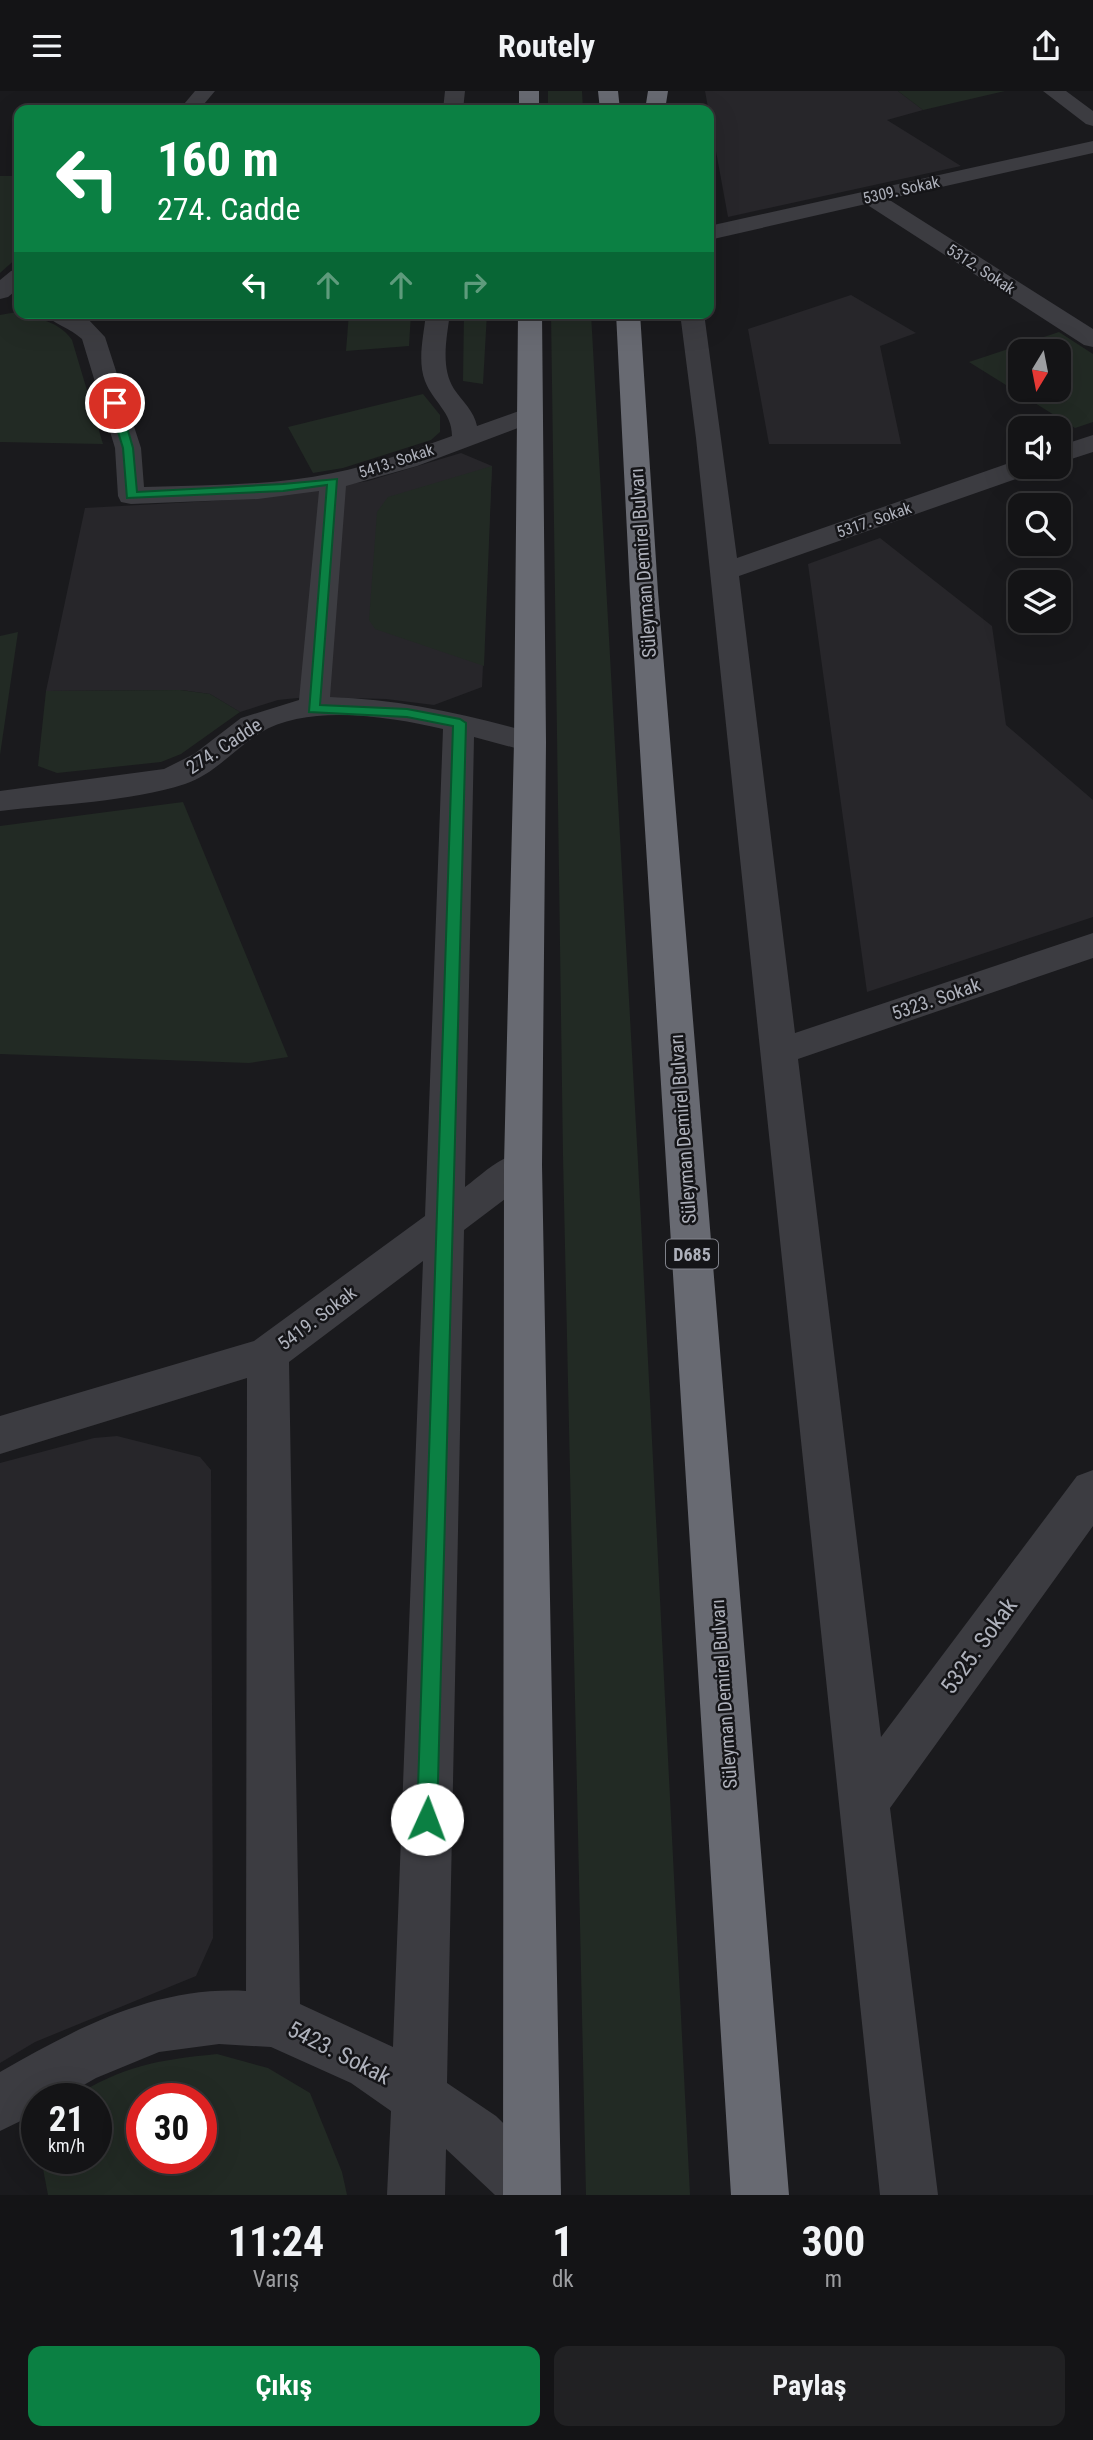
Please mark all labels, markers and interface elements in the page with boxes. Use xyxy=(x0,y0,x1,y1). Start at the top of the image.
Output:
icon: menu xyxy=(28,27,66,65)
text: Routely xyxy=(498,27,595,65)
icon: share xyxy=(1027,27,1065,65)
text: 160 m xyxy=(157,131,279,188)
icon: left xyxy=(42,133,133,224)
street label: 5309. Sokak xyxy=(861,172,942,208)
text: 274. Cadde xyxy=(157,190,300,228)
street label: 5312. Sokak xyxy=(943,240,1019,299)
icon: left xyxy=(236,266,274,304)
icon: ahead xyxy=(309,266,347,304)
icon: ahead xyxy=(382,266,420,304)
icon: right xyxy=(455,266,493,304)
north arrow xyxy=(1008,339,1071,403)
map controls xyxy=(1008,339,1071,633)
pin xyxy=(85,373,145,433)
icon: arrive xyxy=(96,384,134,422)
button: sound xyxy=(1008,416,1071,479)
street label: 5413. Sokak xyxy=(356,440,437,482)
street label: Süleyman Demirel Bulvarı xyxy=(625,467,661,659)
button: search xyxy=(1008,493,1071,556)
street label: 5317. Sokak xyxy=(834,498,915,542)
button: layers xyxy=(1008,570,1071,633)
street label: 274. Cadde xyxy=(182,713,266,779)
street label: 5323. Sokak xyxy=(889,973,984,1025)
street label: Süleyman Demirel Bulvarı xyxy=(665,1033,701,1225)
road number: D685 xyxy=(666,1239,718,1269)
street label: 5419. Sokak xyxy=(273,1281,361,1355)
street label: 5325. Sokak xyxy=(935,1592,1023,1699)
street label: Süleyman Demirel Bulvarı xyxy=(706,1598,742,1790)
position arrow xyxy=(390,1782,464,1856)
street label: 5423. Sokak xyxy=(283,2016,396,2091)
speed limit sign: 30 xyxy=(126,2083,217,2174)
text: 21 xyxy=(49,2099,84,2140)
text: km/h xyxy=(48,2135,85,2156)
text: 11:24 xyxy=(228,2217,324,2266)
text: 1 xyxy=(552,2217,573,2266)
text: 300 xyxy=(802,2217,865,2266)
text: Varış xyxy=(253,2266,299,2293)
text: dk xyxy=(552,2266,574,2293)
text: m xyxy=(825,2266,842,2293)
button: Çıkış xyxy=(28,2346,540,2426)
button: Paylaş xyxy=(554,2346,1065,2426)

